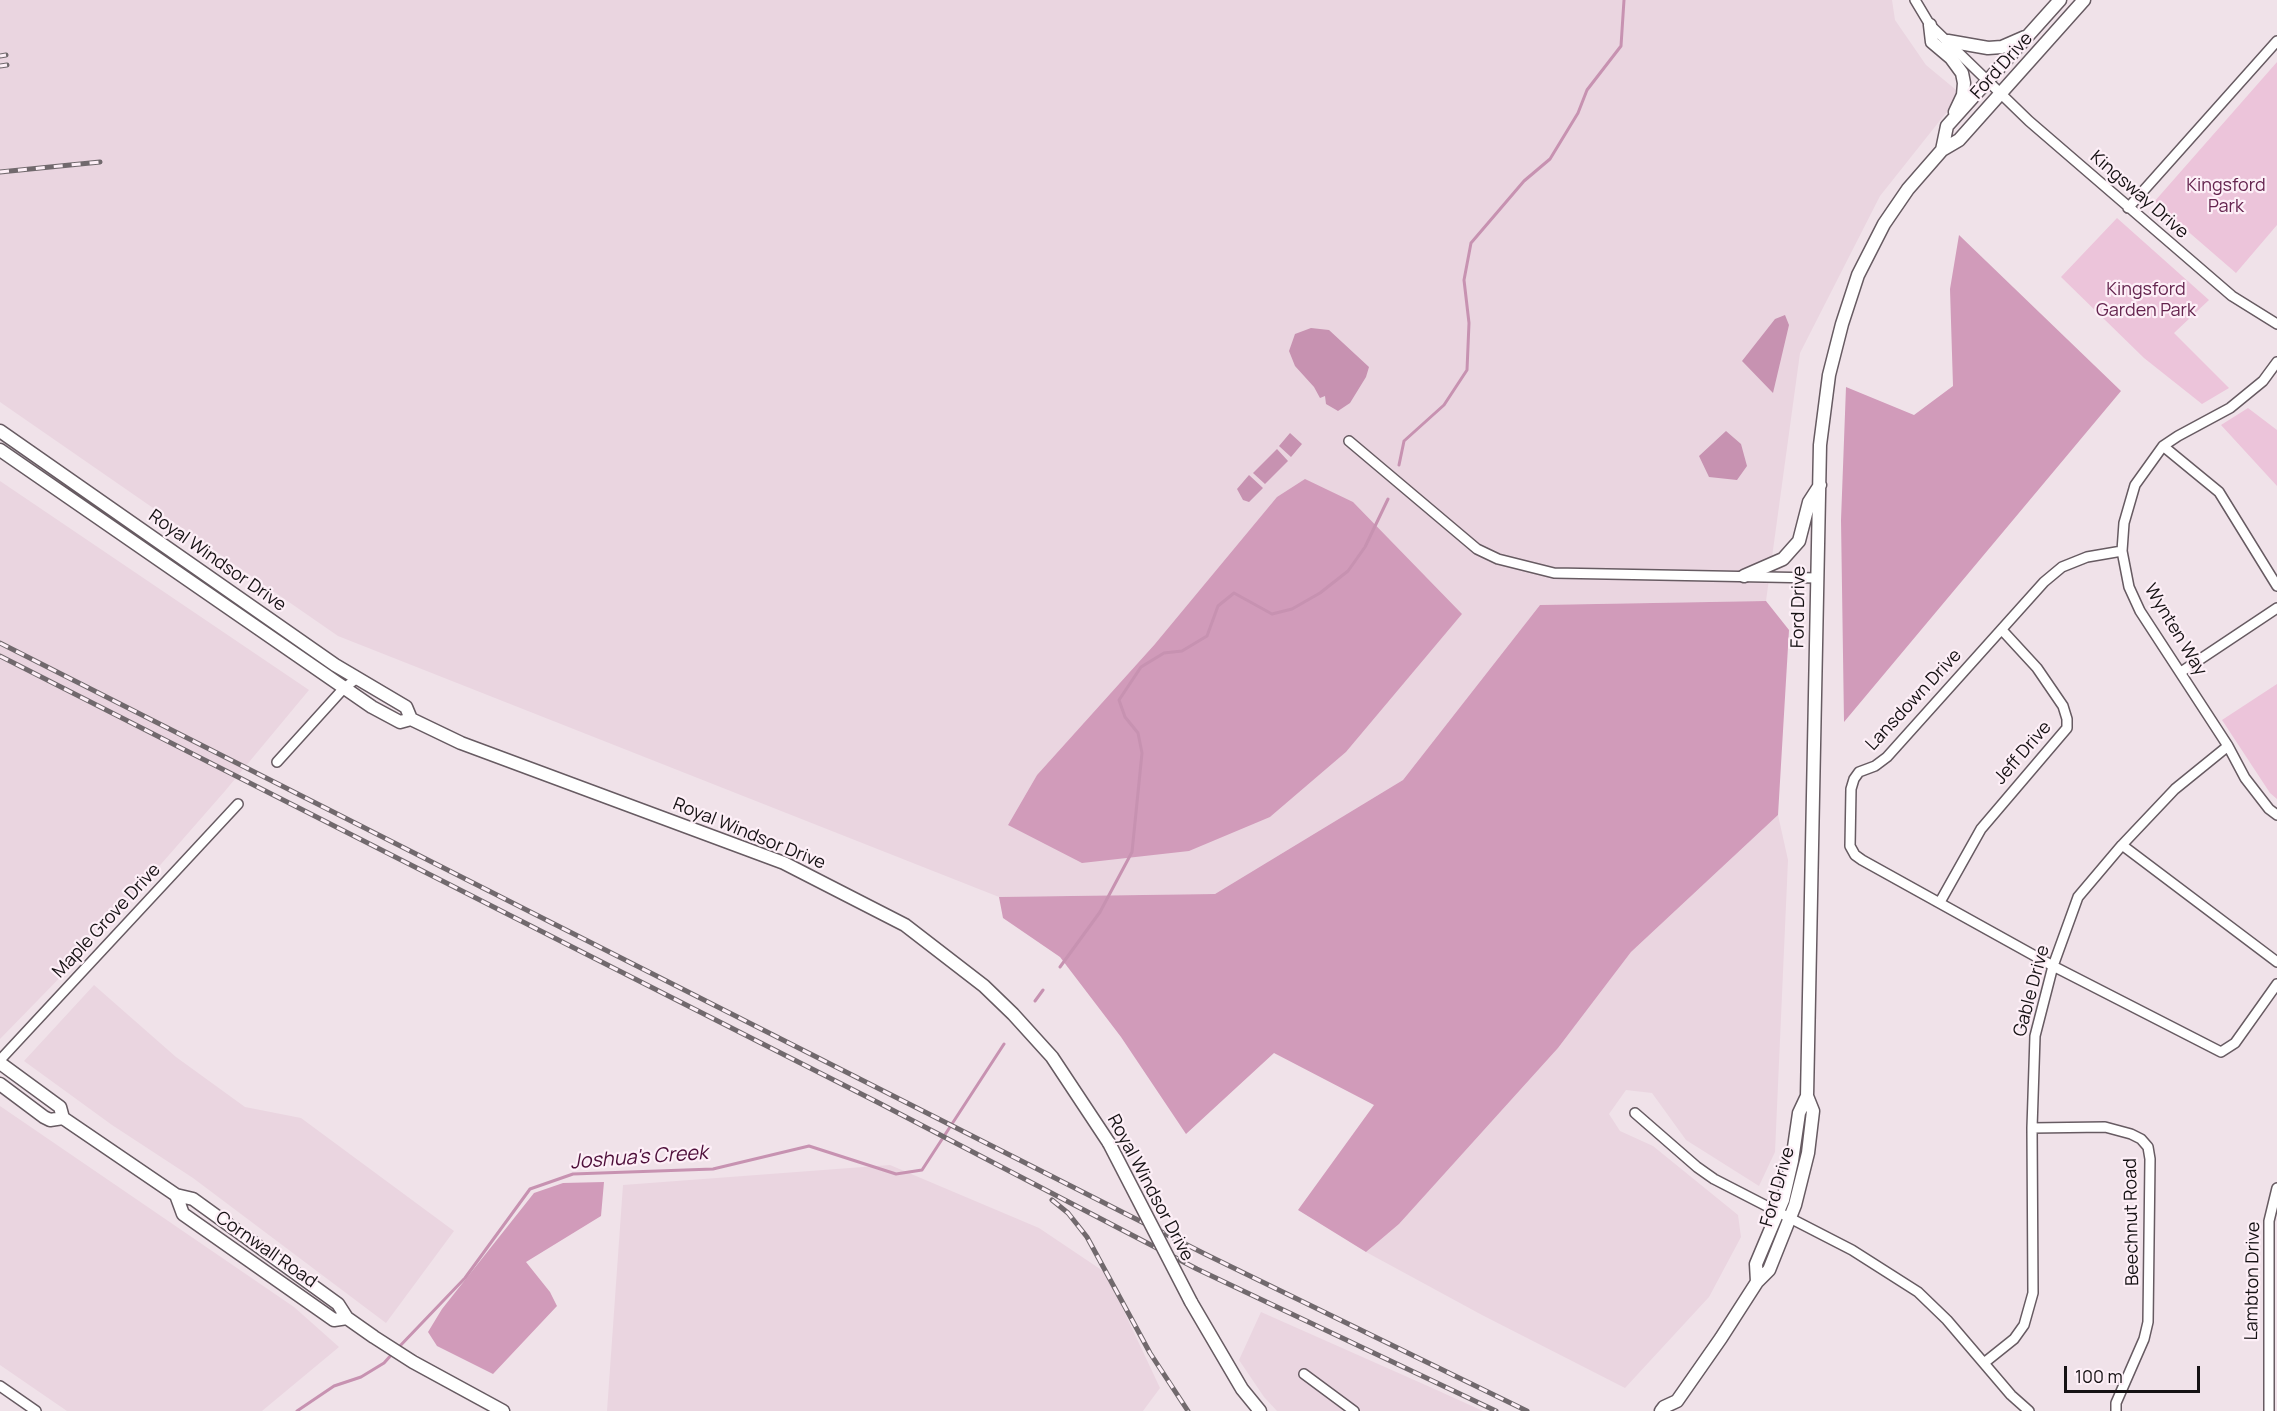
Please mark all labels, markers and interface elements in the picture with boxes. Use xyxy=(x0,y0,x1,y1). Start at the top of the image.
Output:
street label: Ford Drive xyxy=(1967,28,2037,104)
street label: Kingsway Drive xyxy=(2085,146,2193,244)
park label: Kingsford Park xyxy=(2186,175,2266,218)
park label: Kingsford Garden Park xyxy=(2096,279,2196,322)
street label: Royal Windsor Drive xyxy=(144,505,290,617)
street label: Ford Drive xyxy=(1787,566,1811,648)
street label: Wynten Way xyxy=(2139,580,2211,680)
street label: Lansdown Drive xyxy=(1862,645,1966,755)
street label: Jeff Drive xyxy=(1990,717,2056,789)
street label: Royal Windsor Drive xyxy=(669,793,829,875)
street label: Maple Grove Drive xyxy=(49,859,165,983)
street label: Gable Drive xyxy=(2009,943,2055,1039)
street label: Royal Windsor Drive xyxy=(1102,1111,1198,1265)
water label: Joshua's Creek xyxy=(569,1141,709,1175)
street label: Ford Drive xyxy=(1756,1145,1800,1229)
street label: Beechnut Road xyxy=(2120,1158,2144,1286)
street label: Cornwall Road xyxy=(211,1207,321,1293)
street label: Lambton Drive xyxy=(2241,1221,2265,1341)
scale bar xyxy=(2067,1354,2204,1392)
text: 100 m xyxy=(2075,1364,2123,1388)

